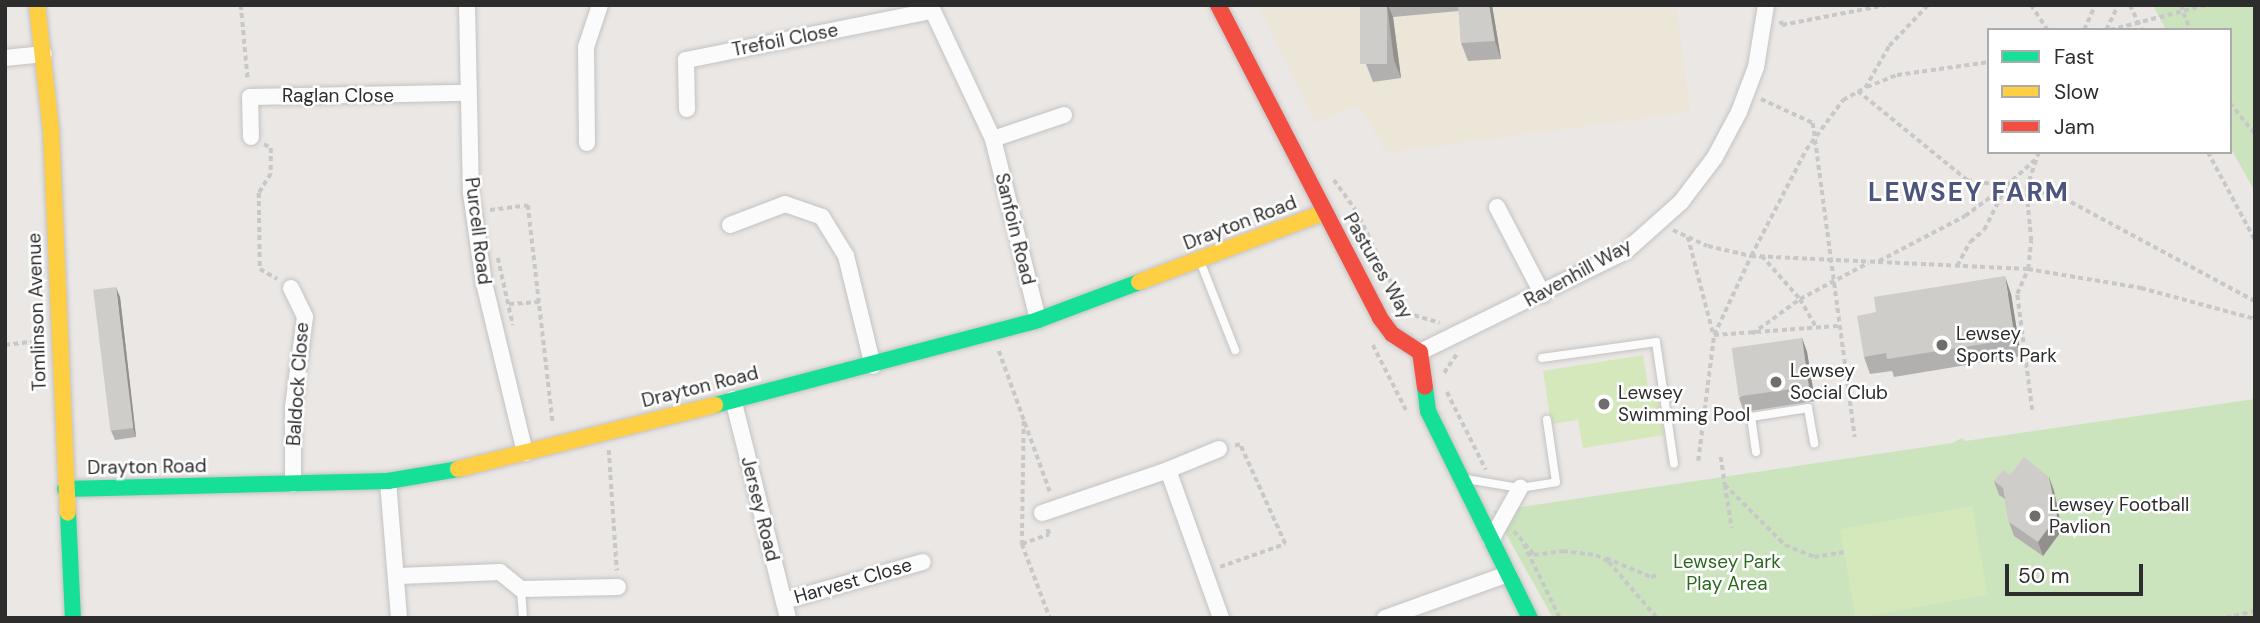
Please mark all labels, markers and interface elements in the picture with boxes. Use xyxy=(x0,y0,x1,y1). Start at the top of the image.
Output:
street label: Trefoil Close xyxy=(730,19,840,61)
legend xyxy=(1987,28,2232,154)
text: Fast xyxy=(2054,43,2094,71)
text: Slow xyxy=(2054,78,2099,106)
street label: Raglan Close xyxy=(282,85,394,107)
text: Jam xyxy=(2054,113,2095,141)
street label: Sanfoin Road xyxy=(990,171,1040,287)
street label: Purcell Road xyxy=(460,176,496,286)
district label: LEWSEY FARM xyxy=(1869,177,2069,209)
street label: Drayton Road xyxy=(1180,191,1300,255)
street label: Pastures Way xyxy=(1339,209,1417,323)
street label: Tomlinson Avenue xyxy=(23,233,51,391)
street label: Ravenhill Way xyxy=(1520,234,1636,312)
street label: Baldock Close xyxy=(282,321,314,447)
place label: Lewsey Sports Park xyxy=(1956,323,2057,367)
marker: Lewsey Sports Park xyxy=(1934,337,1950,353)
place label: Lewsey Social Club xyxy=(1790,360,1888,404)
street label: Drayton Road xyxy=(639,362,761,412)
marker: Lewsey Social Club xyxy=(1768,374,1784,390)
place label: Lewsey Swimming Pool xyxy=(1618,382,1750,426)
marker: Lewsey Swimming Pool xyxy=(1596,396,1612,412)
street label: Jersey Road xyxy=(736,454,784,564)
street label: Drayton Road xyxy=(87,455,207,479)
place label: Lewsey Football Pavlion xyxy=(2049,494,2189,538)
marker: Lewsey Football Pavlion xyxy=(2027,508,2043,524)
scale bar xyxy=(2008,550,2146,594)
park label: Lewsey Park Play Area xyxy=(1673,551,1781,595)
street label: Harvest Close xyxy=(791,553,915,609)
text: 50 m xyxy=(2018,562,2069,590)

